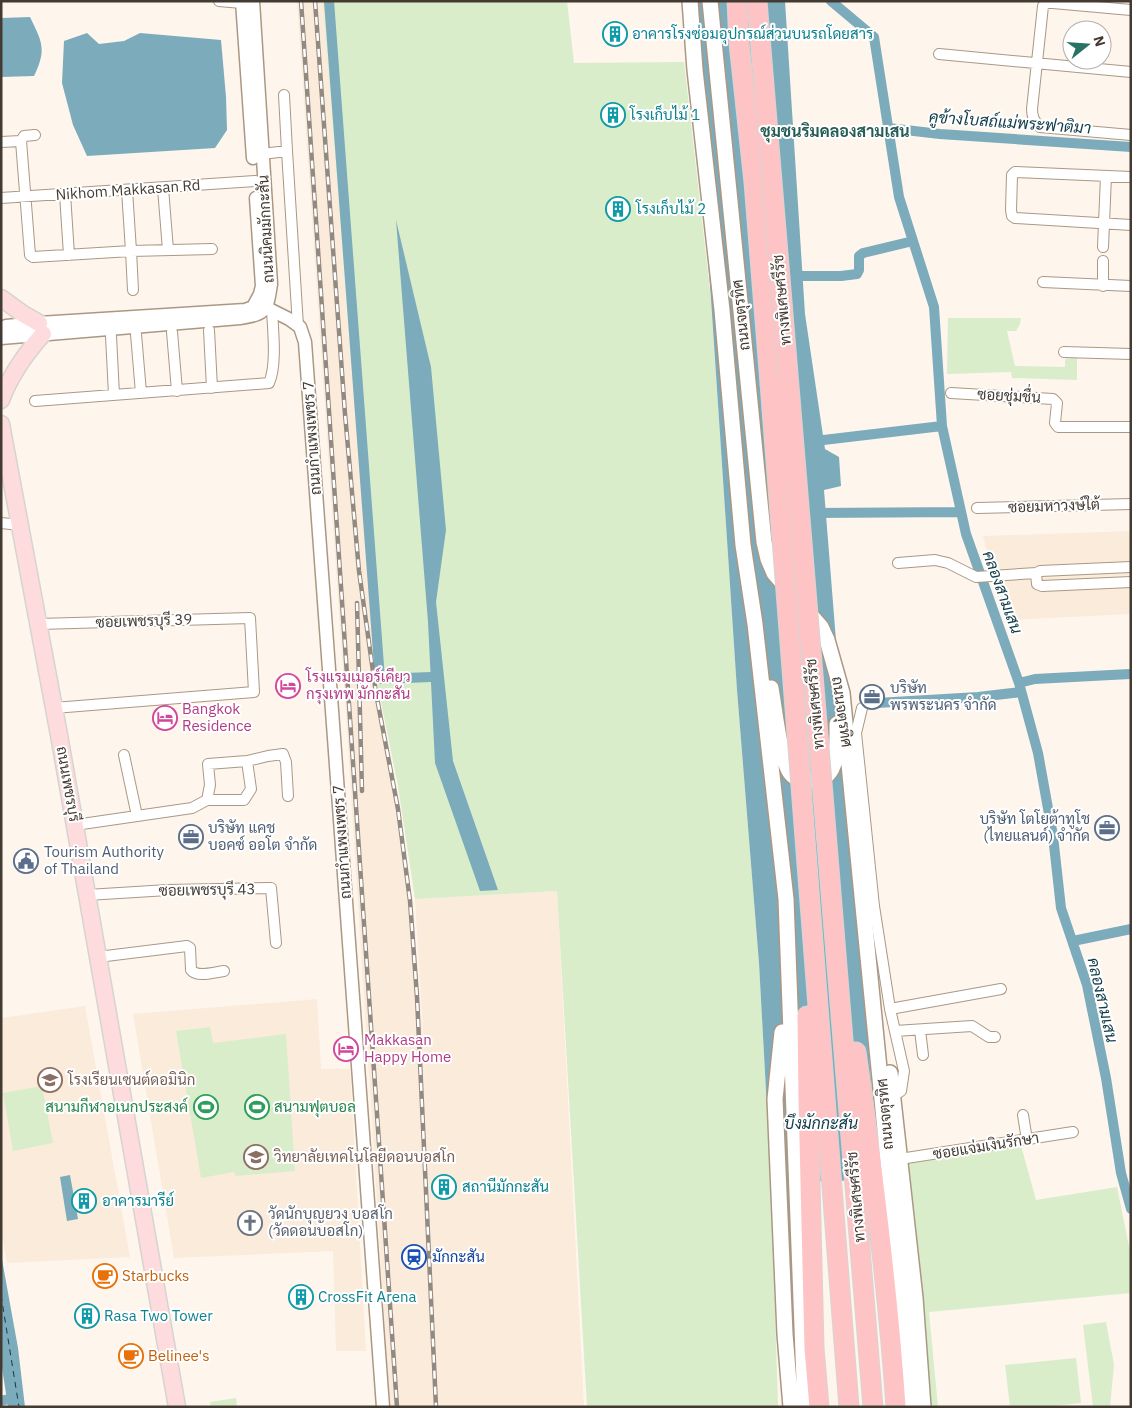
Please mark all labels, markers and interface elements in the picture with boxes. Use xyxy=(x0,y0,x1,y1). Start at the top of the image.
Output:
north arrow xyxy=(1062,20,1112,70)
building icon: อาคารโรงซ่อมอุปกรณ์ส่วนบนรถโดยสาร xyxy=(602,21,628,47)
place label: อาคารโรงซ่อมอุปกรณ์ส่วนบนรถโดยสาร xyxy=(632,24,873,45)
text: N xyxy=(1089,34,1110,49)
building icon: โรงเก็บไม้ 1 xyxy=(600,102,626,128)
place label: โรงเก็บไม้ 1 xyxy=(629,104,700,124)
water label: คูข้างโบสถ์แม่พระฟาติมา xyxy=(928,104,1092,140)
district label: ชุมชนริมคลองสามเสน xyxy=(760,121,910,143)
street label: ถนนนิคมมักกะสัน xyxy=(253,174,278,284)
street label: Nikhom Makkasan Rd xyxy=(55,175,201,204)
building icon: โรงเก็บไม้ 2 xyxy=(605,196,631,222)
place label: โรงเก็บไม้ 2 xyxy=(635,198,706,218)
street label: ทางพิเศษศรีรัช xyxy=(768,254,795,346)
street label: ถนนจตุรทิศ xyxy=(727,278,756,352)
street label: ซอยชุ่มชื่น xyxy=(977,379,1042,409)
street label: ถนนกำแพงเพชร 7 xyxy=(298,380,325,496)
street label: ซอยมหาวงษ์ใต้ xyxy=(1008,494,1101,517)
water label: คลองสามเสน xyxy=(979,548,1027,636)
street label: ซอยเพชรบุรี 39 xyxy=(95,609,193,634)
street label: ทางพิเศษศรีรัช xyxy=(801,658,828,750)
place label: โรงแรมเมอร์เคียว กรุงเทพ มักกะสัน xyxy=(305,667,411,705)
hotel icon: โรงแรมเมอร์เคียว กรุงเทพ มักกะสัน xyxy=(275,673,301,699)
street label: ถนนจตุรทิศ xyxy=(826,675,857,749)
place label: บริษัท พรพระนคร จำกัด xyxy=(890,678,997,714)
office icon: บริษัท พรพระนคร จำกัด xyxy=(859,684,885,710)
place label: Bangkok Residence xyxy=(182,699,252,735)
hotel icon: Bangkok Residence xyxy=(152,705,178,731)
street label: ถนนเพชรบุรี xyxy=(51,745,84,824)
street label: ถนนกำแพงเพชร 7 xyxy=(328,784,355,900)
place label: บริษัท โตโยต้าทูโช (ไทยแลนด์) จำกัด xyxy=(979,809,1090,845)
office icon: บริษัท โตโยต้าทูโช (ไทยแลนด์) จำกัด xyxy=(1094,815,1120,841)
place label: บริษัท แคช บอคซ์ ออโต จำกัด xyxy=(208,818,317,854)
office icon: บริษัท แคช บอคซ์ ออโต จำกัด xyxy=(178,824,204,850)
place label: Tourism Authority of Thailand xyxy=(44,842,165,878)
public building icon: Tourism Authority of Thailand xyxy=(13,848,39,874)
street label: ซอยเพชรบุรี 43 xyxy=(158,879,256,902)
water label: คลองสามเสน xyxy=(1083,955,1123,1045)
place label: Makkasan Happy Home xyxy=(364,1030,451,1066)
hotel icon: Makkasan Happy Home xyxy=(333,1036,359,1062)
school or university icon: โรงเรียนเซนต์ดอมินิก xyxy=(37,1067,63,1093)
place label: โรงเรียนเซนต์ดอมินิก xyxy=(67,1070,195,1089)
street label: ถนนจตุรทิศ xyxy=(872,1077,899,1150)
sports icon: สนามกีฬาอเนกประสงค์ xyxy=(193,1094,219,1120)
sports icon: สนามฟุตบอล xyxy=(244,1094,270,1120)
place label: สนามกีฬาอเนกประสงค์ xyxy=(45,1097,188,1116)
place label: สนามฟุตบอล xyxy=(274,1097,356,1118)
water label: บึงมักกะสัน xyxy=(784,1113,858,1133)
street label: ซอยแจ่มเงินรักษา xyxy=(931,1128,1040,1163)
school or university icon: วิทยาลัยเทคโนโลยีดอนบอสโก xyxy=(243,1144,269,1170)
place label: วิทยาลัยเทคโนโลยีดอนบอสโก xyxy=(274,1147,455,1166)
street label: ทางพิเศษศรีรัช xyxy=(842,1151,869,1243)
building icon: สถานีมักกะสัน xyxy=(431,1174,457,1200)
place label: สถานีมักกะสัน xyxy=(462,1177,549,1196)
building icon: อาคารมารีย์ xyxy=(71,1188,97,1214)
place label: อาคารมารีย์ xyxy=(102,1191,174,1210)
place label: วัดนักบุญยวง บอสโก (วัดดอนบอสโก) xyxy=(268,1204,393,1240)
church icon: วัดนักบุญยวง บอสโก (วัดดอนบอสโก) xyxy=(237,1210,263,1236)
station icon: มักกะสัน xyxy=(401,1244,427,1270)
place label: มักกะสัน xyxy=(432,1247,485,1266)
cafe icon: Starbucks xyxy=(92,1263,118,1289)
place label: Starbucks xyxy=(122,1266,189,1285)
building icon: CrossFit Arena xyxy=(288,1284,314,1310)
place label: CrossFit Arena xyxy=(318,1287,416,1306)
building icon: Rasa Two Tower xyxy=(74,1303,100,1329)
place label: Rasa Two Tower xyxy=(104,1306,213,1325)
cafe icon: Belinee's xyxy=(118,1343,144,1369)
place label: Belinee's xyxy=(148,1346,210,1365)

